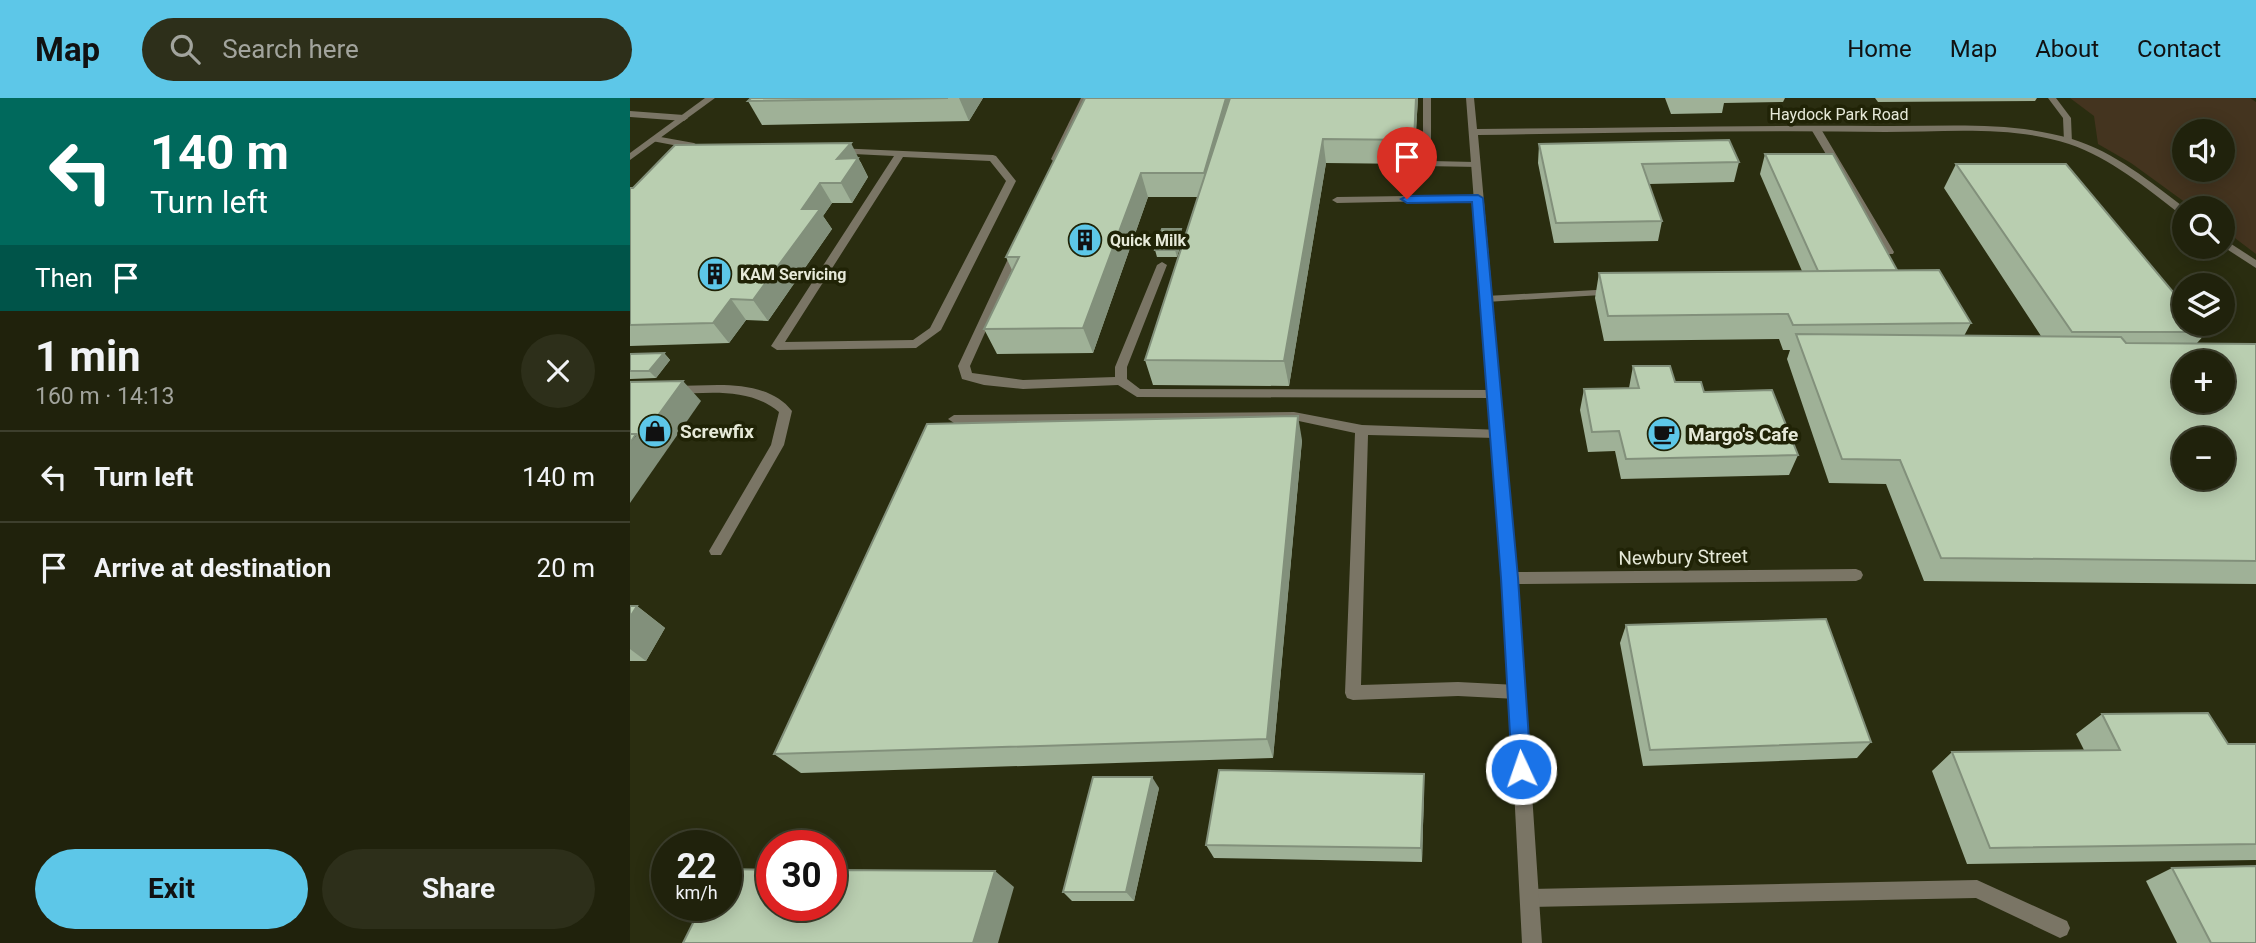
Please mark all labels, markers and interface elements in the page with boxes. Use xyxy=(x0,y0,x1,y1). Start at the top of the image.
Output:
search box xyxy=(142,18,632,81)
text: Map xyxy=(35,30,100,69)
icon: search xyxy=(166,30,204,68)
text: Search here xyxy=(222,34,359,64)
text: Home xyxy=(1847,35,1912,63)
text: Map xyxy=(1950,35,1997,63)
text: About xyxy=(2035,35,2099,63)
text: Contact xyxy=(2137,35,2221,63)
street label: Haydock Park Road xyxy=(1770,105,1909,124)
map controls xyxy=(2172,119,2235,490)
button: sound xyxy=(2172,119,2235,182)
text: 140 m xyxy=(150,124,289,181)
icon: left xyxy=(35,126,126,217)
pin xyxy=(1377,127,1437,199)
icon: arrive xyxy=(1388,138,1426,176)
text: Turn left xyxy=(150,183,268,221)
button: search xyxy=(2172,196,2235,259)
building icon: Quick Milk xyxy=(1066,221,1104,259)
place label: Quick Milk xyxy=(1110,231,1187,250)
building icon: KAM Servicing xyxy=(696,255,734,293)
icon: arrive xyxy=(107,259,145,297)
text: Then xyxy=(35,263,93,293)
place label: KAM Servicing xyxy=(740,265,846,284)
button: layers xyxy=(2172,273,2235,336)
text: 1 min xyxy=(35,332,141,381)
button: close xyxy=(521,334,595,408)
button: + xyxy=(2172,350,2235,413)
text: 160 m · 14:13 xyxy=(35,383,174,410)
shop icon: Screwfix xyxy=(636,412,674,450)
cafe icon: Margo's Cafe xyxy=(1645,415,1683,453)
place label: Screwfix xyxy=(680,420,754,443)
place label: Margo's Cafe xyxy=(1688,423,1798,446)
button: − xyxy=(2172,427,2235,490)
icon: left xyxy=(35,458,73,496)
text: Turn left xyxy=(94,462,193,492)
text: 140 m xyxy=(522,462,595,492)
street label: Newbury Street xyxy=(1618,544,1748,570)
icon: arrive xyxy=(35,549,73,587)
text: Arrive at destination xyxy=(94,553,331,583)
text: 20 m xyxy=(537,553,595,583)
position arrow xyxy=(1484,732,1558,806)
speed limit sign: 30 xyxy=(756,830,847,921)
text: 22 xyxy=(676,846,717,887)
button: Exit xyxy=(35,849,308,929)
button: Share xyxy=(322,849,595,929)
text: km/h xyxy=(675,882,718,903)

